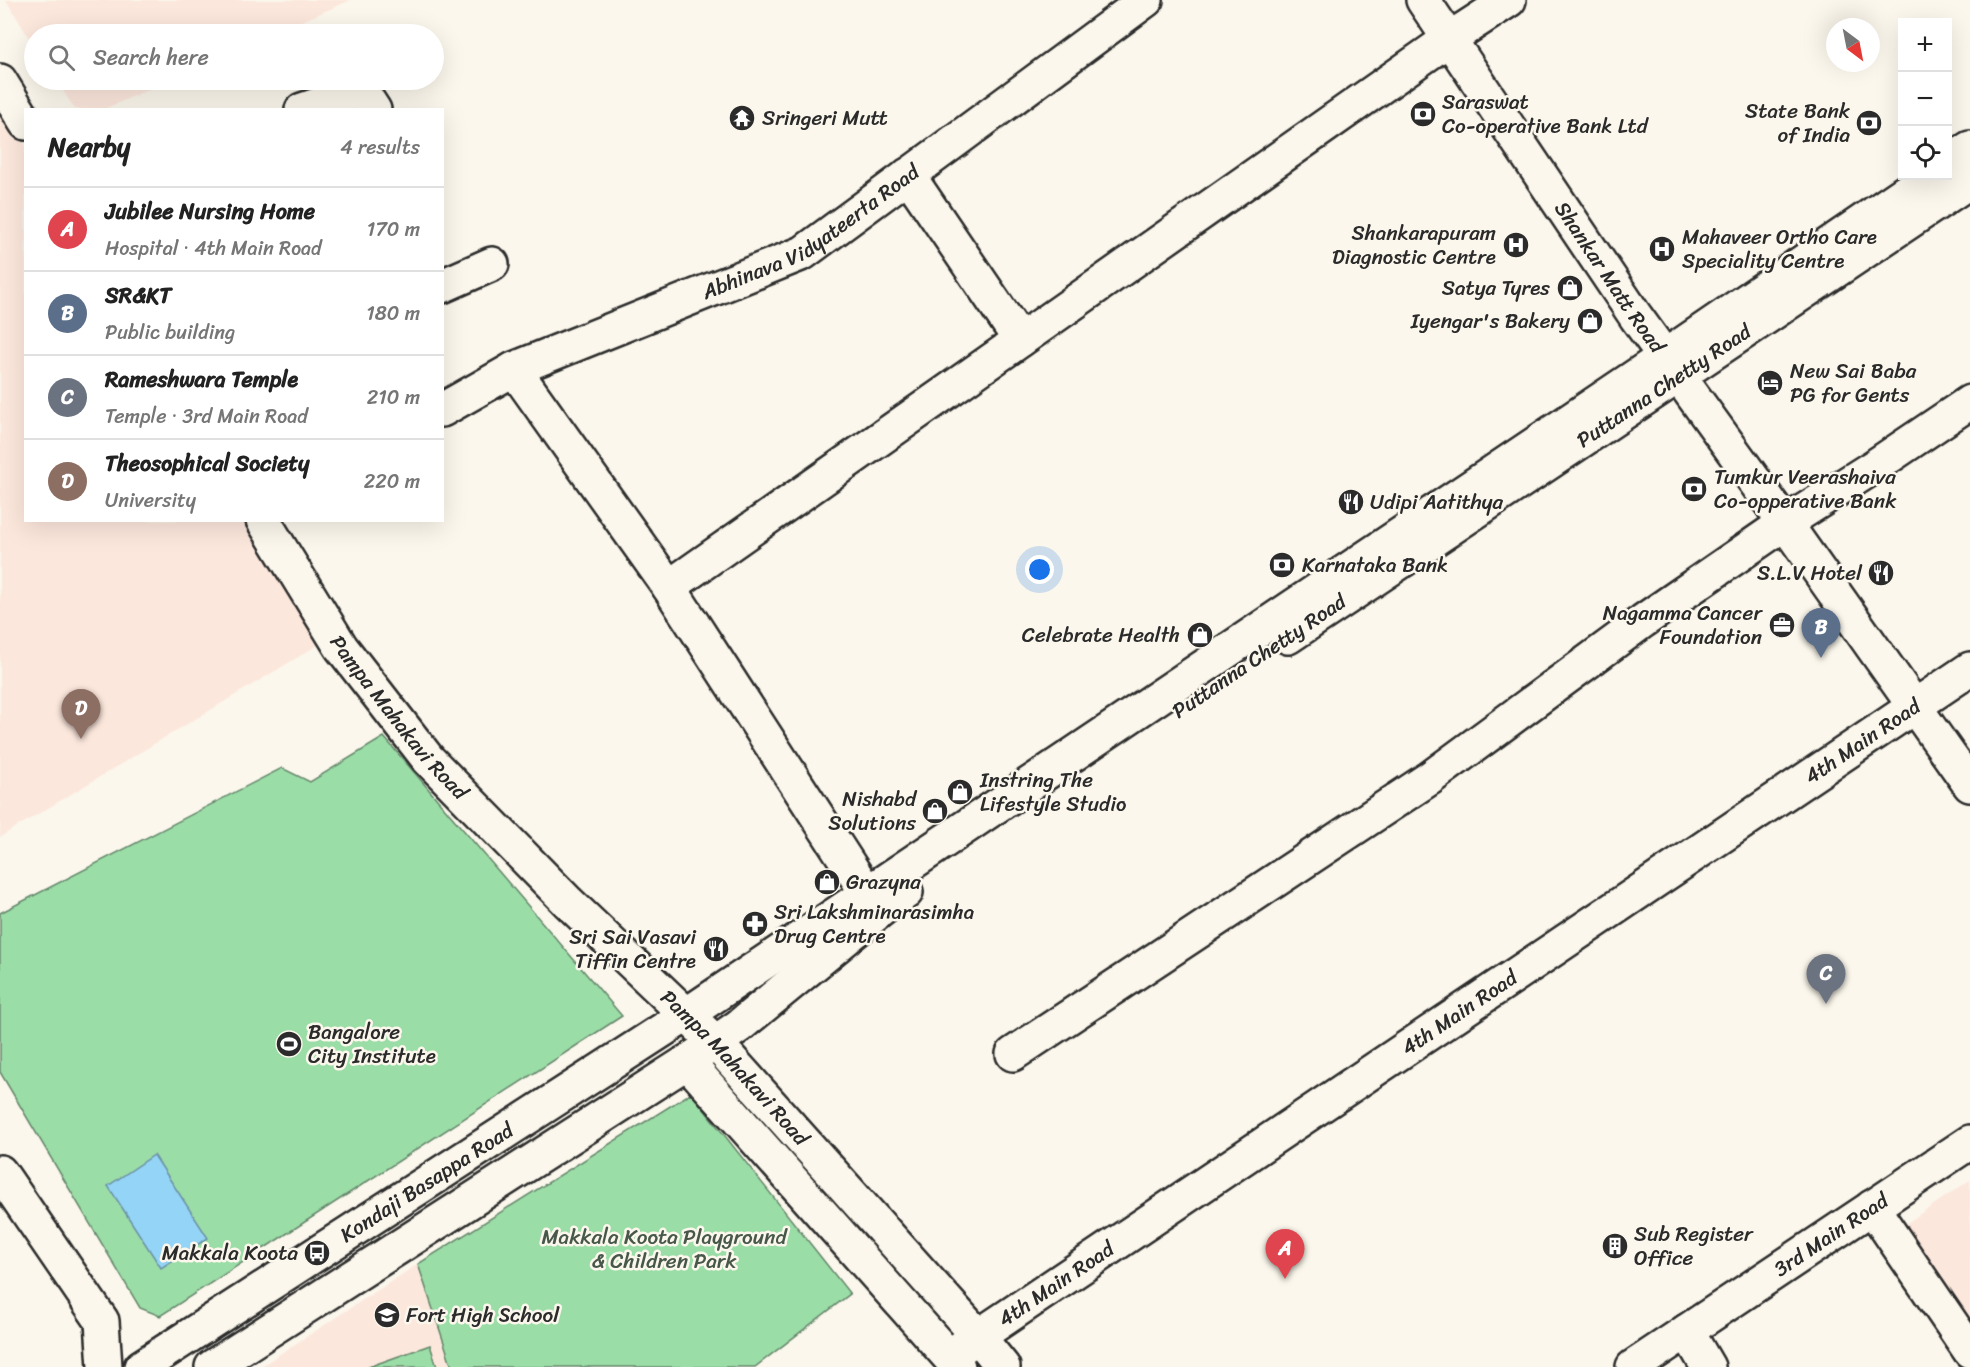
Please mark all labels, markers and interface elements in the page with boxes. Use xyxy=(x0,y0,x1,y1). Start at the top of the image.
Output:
north arrow xyxy=(1826,18,1880,72)
map controls xyxy=(1898,18,1952,180)
button: + xyxy=(1898,18,1952,72)
search box xyxy=(24,24,444,90)
text: Search here xyxy=(93,38,209,77)
icon: search xyxy=(45,41,78,74)
button: − xyxy=(1898,72,1952,126)
place label: Saraswat Co-operative Bank Ltd xyxy=(1442,83,1650,145)
place label: State Bank of India xyxy=(1745,92,1851,154)
place label: Sringeri Mutt xyxy=(762,99,888,137)
bank icon: Saraswat Co-operative Bank Ltd xyxy=(1408,99,1438,129)
temple icon: Sringeri Mutt xyxy=(727,103,757,133)
bank icon: State Bank of India xyxy=(1854,108,1884,138)
text: Nearby xyxy=(48,124,130,170)
button: locate xyxy=(1898,126,1952,180)
text: 4 results xyxy=(340,130,420,165)
street label: Abhinava Vidyateerta Road xyxy=(695,153,929,311)
text: Jubilee Nursing Home xyxy=(105,192,315,231)
street label: Shankar Matt Road xyxy=(1544,193,1676,363)
text: A xyxy=(61,212,74,247)
text: 170 m xyxy=(367,212,420,247)
place label: Shankarapuram Diagnostic Centre xyxy=(1332,214,1496,276)
place label: Mahaveer Ortho Care Speciality Centre xyxy=(1682,218,1877,280)
hospital icon: Shankarapuram Diagnostic Centre xyxy=(1501,230,1531,260)
text: Hospital · 4th Main Road xyxy=(105,231,322,266)
hospital icon: Mahaveer Ortho Care Speciality Centre xyxy=(1647,234,1677,264)
place label: Satya Tyres xyxy=(1442,269,1550,307)
shop icon: Satya Tyres xyxy=(1555,273,1585,303)
text: SR&KT xyxy=(105,276,172,315)
text: B xyxy=(61,296,74,331)
text: 180 m xyxy=(366,296,420,331)
place label: Iyengar's Bakery xyxy=(1410,302,1570,340)
shop icon: Iyengar's Bakery xyxy=(1575,306,1605,336)
street label: Puttanna Chetty Road xyxy=(1568,312,1761,458)
text: Public building xyxy=(105,315,235,350)
place label: New Sai Baba PG for Gents xyxy=(1790,352,1917,414)
text: Rameshwara Temple xyxy=(105,360,298,399)
hotel icon: New Sai Baba PG for Gents xyxy=(1755,368,1785,398)
text: C xyxy=(61,380,74,415)
text: 210 m xyxy=(367,380,420,415)
text: Temple · 3rd Main Road xyxy=(105,399,308,434)
text: Theosophical Society xyxy=(105,444,309,483)
place label: Tumkur Veerashaiva Co-opperative Bank xyxy=(1714,458,1897,520)
text: D xyxy=(62,464,73,499)
text: 220 m xyxy=(364,464,420,499)
bank icon: Tumkur Veerashaiva Co-opperative Bank xyxy=(1679,474,1709,504)
text: University xyxy=(105,483,196,518)
place label: Udipi Aatithya xyxy=(1370,483,1503,521)
restaurant icon: Udipi Aatithya xyxy=(1336,487,1366,517)
place label: Karnataka Bank xyxy=(1302,546,1448,584)
bank icon: Karnataka Bank xyxy=(1267,550,1297,580)
place label: S.L.V Hotel xyxy=(1757,554,1863,592)
your location xyxy=(1025,555,1054,584)
restaurant icon: S.L.V Hotel xyxy=(1866,558,1896,588)
street label: Puttanna Chetty Road xyxy=(1164,582,1356,729)
place label: Nagamma Cancer Foundation xyxy=(1603,594,1763,656)
pin: B xyxy=(1802,608,1840,658)
office icon: Nagamma Cancer Foundation xyxy=(1767,610,1797,640)
place label: Celebrate Health xyxy=(1022,616,1180,654)
shop icon: Celebrate Health xyxy=(1185,620,1215,650)
street label: Pampa Mahakavi Road xyxy=(319,627,479,810)
street label: 4th Main Road xyxy=(1796,687,1930,795)
pin: D xyxy=(62,690,100,739)
place label: Instring The Lifestyle Studio xyxy=(979,761,1126,823)
shop icon: Instring The Lifestyle Studio xyxy=(945,777,975,807)
place label: Nishabd Solutions xyxy=(828,780,918,842)
shop icon: Nishabd Solutions xyxy=(920,796,950,826)
place label: Grazyna xyxy=(846,863,921,901)
shop icon: Grazyna xyxy=(812,867,842,897)
place label: Sri Lakshminarasimha Drug Centre xyxy=(774,893,975,955)
pharmacy icon: Sri Lakshminarasimha Drug Centre xyxy=(740,909,770,939)
place label: Sri Sai Vasavi Tiffin Centre xyxy=(569,918,697,980)
restaurant icon: Sri Sai Vasavi Tiffin Centre xyxy=(701,934,731,964)
pin: C xyxy=(1806,954,1846,1004)
street label: 4th Main Road xyxy=(1393,958,1527,1066)
street label: Pampa Mahakavi Road xyxy=(651,980,820,1156)
place label: Bangalore City Institute xyxy=(308,1013,436,1075)
sports icon: Bangalore City Institute xyxy=(274,1029,304,1059)
street label: Kondaji Basappa Road xyxy=(332,1111,523,1253)
street label: 3rd Main Road xyxy=(1766,1181,1898,1287)
place label: Sub Register Office xyxy=(1634,1215,1754,1277)
park label: Makkala Koota Playground & Children Park xyxy=(541,1218,788,1280)
street label: 4th Main Road xyxy=(990,1230,1124,1337)
pin: A xyxy=(1266,1230,1304,1279)
building icon: Sub Register Office xyxy=(1600,1231,1630,1261)
place label: Makkala Koota xyxy=(162,1234,298,1272)
bus stop icon: Makkala Koota xyxy=(302,1238,332,1268)
place label: Fort High School xyxy=(406,1296,560,1334)
school or university icon: Fort High School xyxy=(372,1300,402,1330)

